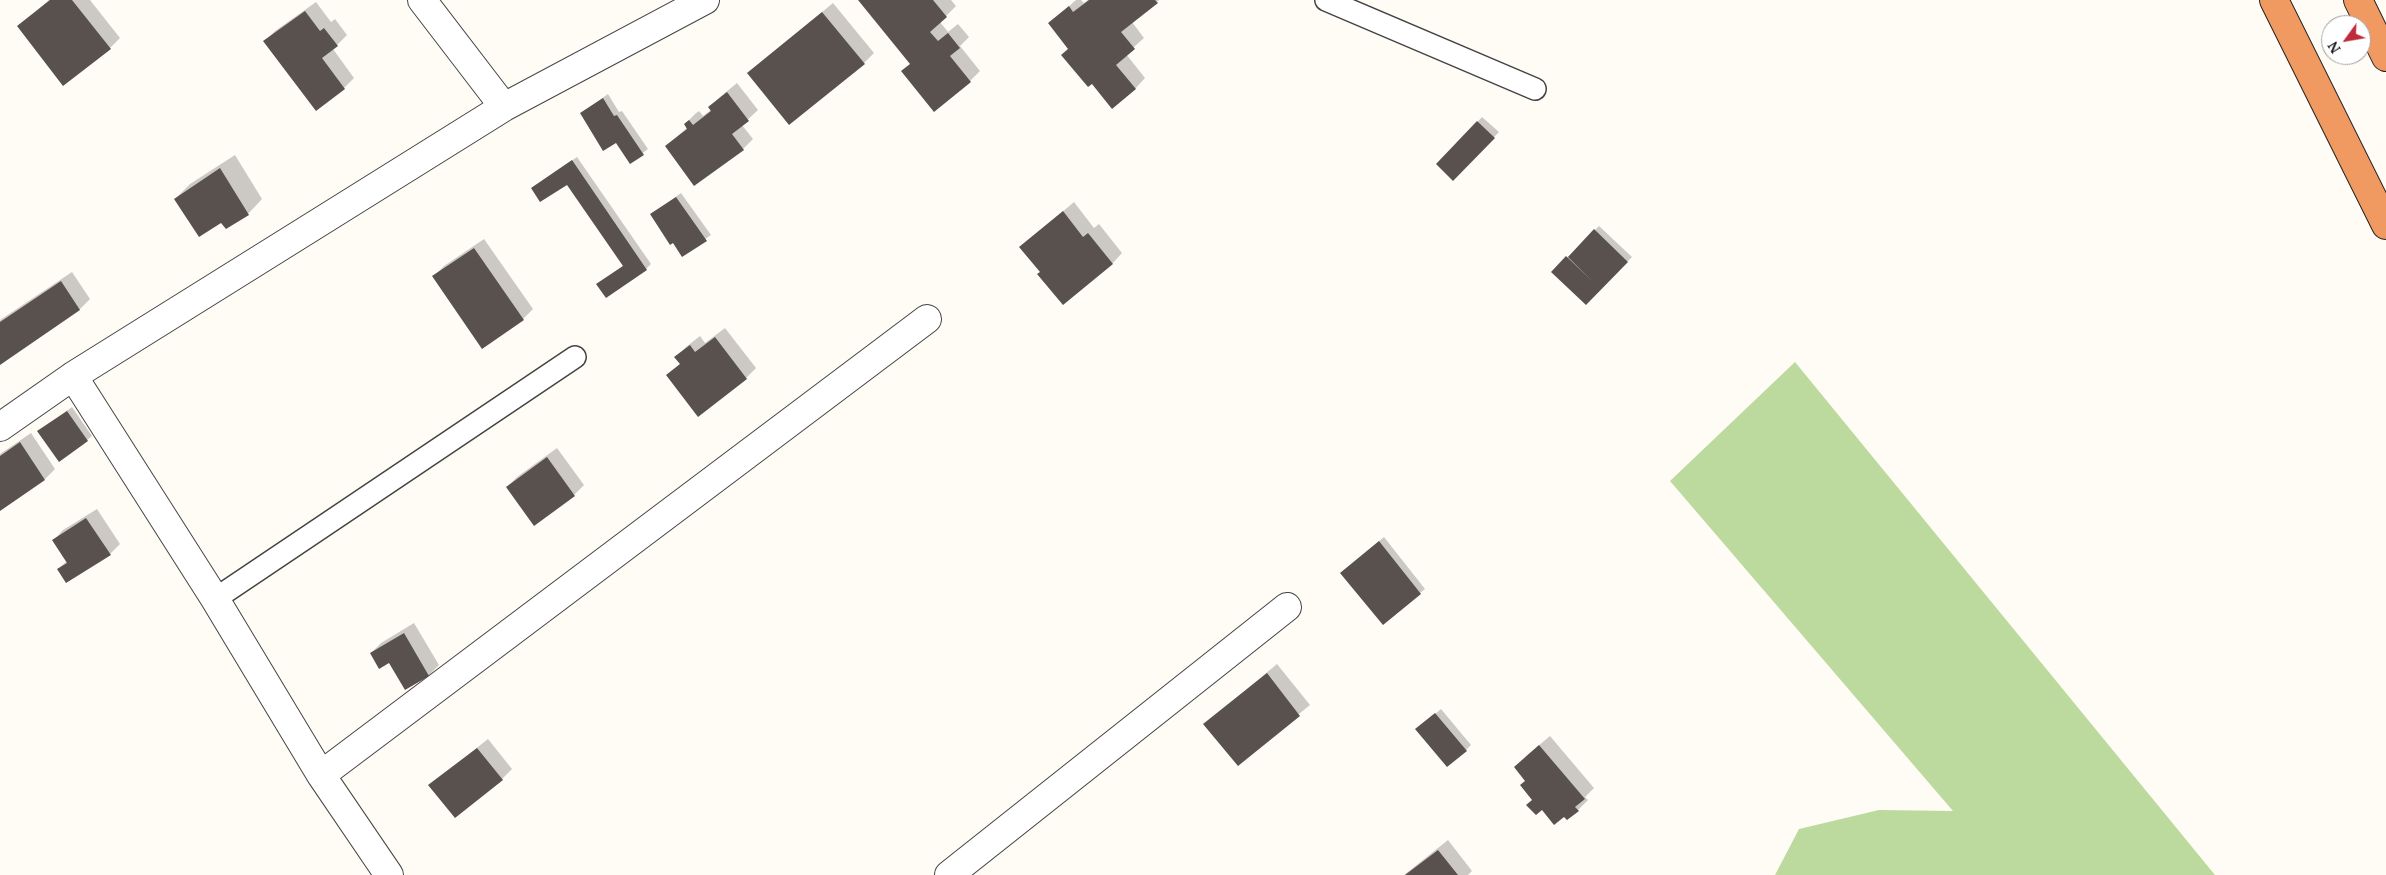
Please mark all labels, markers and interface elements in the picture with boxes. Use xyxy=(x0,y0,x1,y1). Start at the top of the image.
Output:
north arrow xyxy=(2321,15,2371,65)
text: N xyxy=(2323,38,2345,57)

